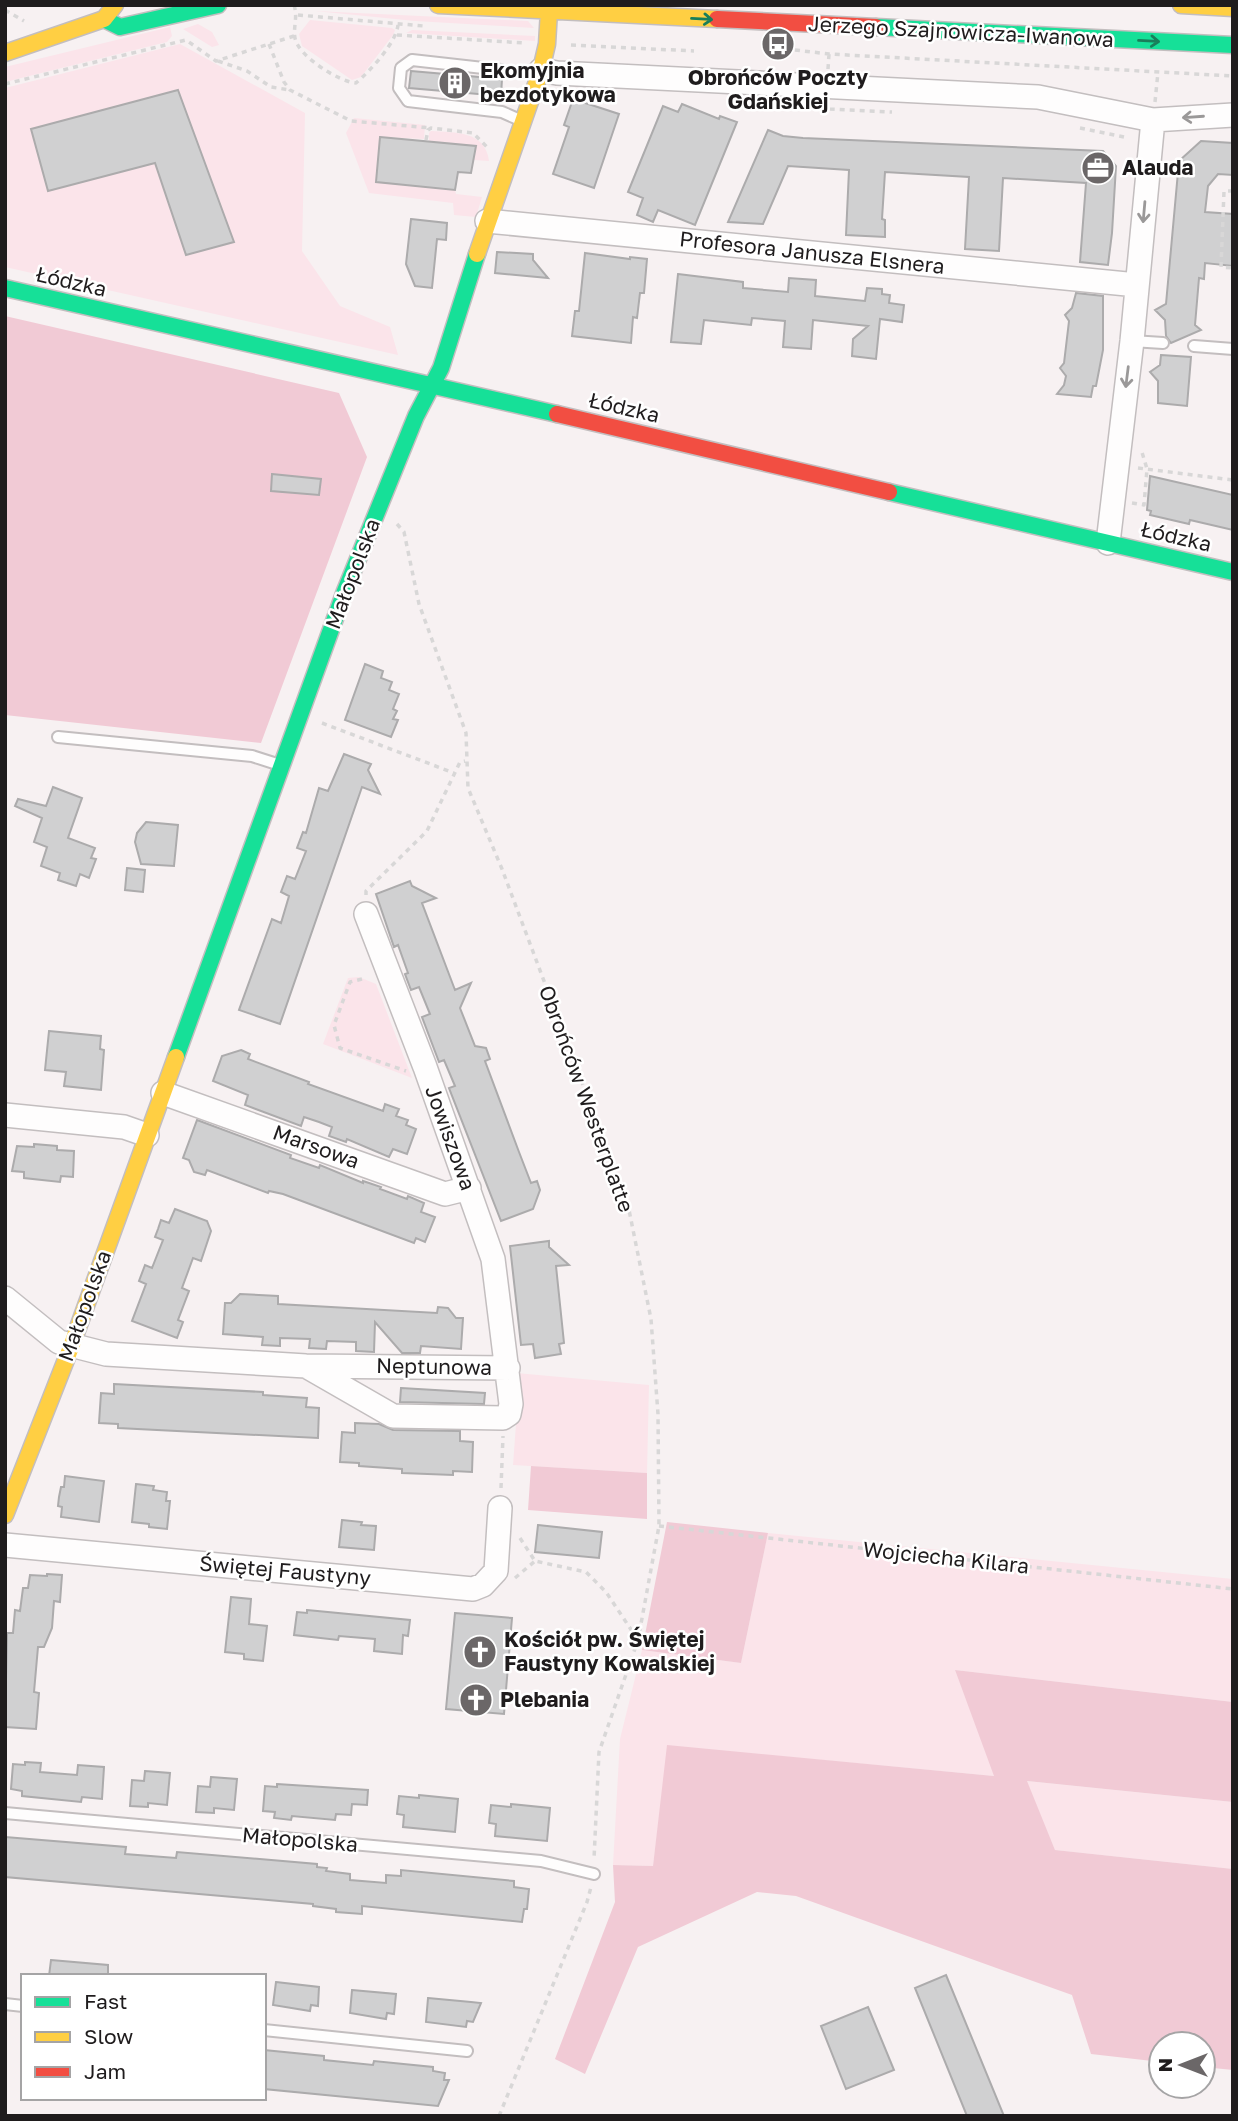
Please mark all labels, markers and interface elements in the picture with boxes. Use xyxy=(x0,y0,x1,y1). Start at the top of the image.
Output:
street label: Jerzego Szajnowicza-Iwanowa xyxy=(808,10,1115,52)
one-way arrow xyxy=(690,12,713,25)
bus stop icon: Obrońców Poczty Gdańskiej xyxy=(759,25,797,63)
one-way arrow xyxy=(1137,35,1160,48)
place label: Ekomyjnia bezdotykowa xyxy=(480,57,616,107)
building icon: Ekomyjnia bezdotykowa xyxy=(436,64,474,102)
place label: Obrońców Poczty Gdańskiej xyxy=(688,64,869,114)
one-way arrow xyxy=(1182,111,1205,124)
office icon: Alauda xyxy=(1079,149,1117,187)
place label: Alauda xyxy=(1122,154,1194,180)
one-way arrow xyxy=(1137,200,1150,223)
street label: Profesora Janusza Elsnera xyxy=(678,225,946,279)
street label: Łódzka xyxy=(33,260,109,302)
one-way arrow xyxy=(1121,365,1134,388)
street label: Łódzka xyxy=(586,386,662,428)
street label: Małopolska xyxy=(319,515,385,633)
street label: Łódzka xyxy=(1138,515,1214,557)
street label: Obrońców Westerplatte xyxy=(534,982,640,1216)
street label: Jowiszowa xyxy=(420,1082,482,1193)
street label: Marsowa xyxy=(270,1118,363,1174)
street label: Małopolska xyxy=(52,1247,116,1365)
street label: Neptunowa xyxy=(376,1352,492,1380)
street label: Wojciecha Kilara xyxy=(862,1535,1030,1579)
street label: Świętej Faustyny xyxy=(198,1550,372,1590)
place label: Kościół pw. Świętej Faustyny Kowalskiej xyxy=(504,1626,715,1676)
church icon: Kościół pw. Świętej Faustyny Kowalskiej xyxy=(461,1633,499,1671)
church icon: Plebania xyxy=(457,1681,495,1719)
place label: Plebania xyxy=(500,1686,589,1712)
street label: Małopolska xyxy=(241,1821,359,1857)
legend xyxy=(21,1974,266,2100)
text: Fast xyxy=(84,1988,127,2014)
text: Slow xyxy=(84,2023,133,2049)
north arrow xyxy=(1147,2030,1217,2100)
text: Jam xyxy=(84,2058,126,2084)
text: N xyxy=(1153,2058,1176,2072)

